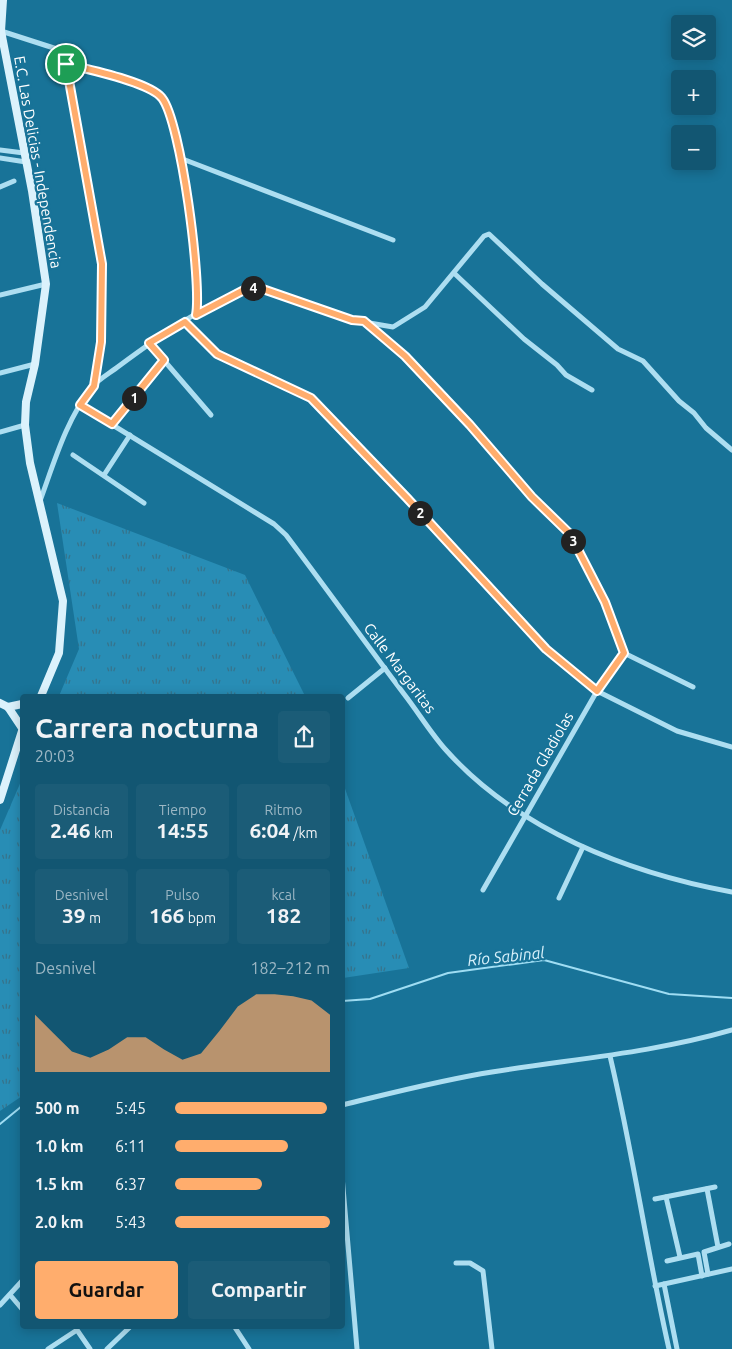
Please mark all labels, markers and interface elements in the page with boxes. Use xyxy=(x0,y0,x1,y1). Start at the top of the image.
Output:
map controls xyxy=(671,15,716,170)
button: layers xyxy=(671,15,716,60)
pin xyxy=(45,43,87,85)
icon: arrive xyxy=(52,50,80,78)
street label: E.C. Las Delicias - Independencia xyxy=(11,54,65,270)
button: + xyxy=(671,70,716,115)
button: − xyxy=(671,125,716,170)
pin: 4 xyxy=(240,276,266,300)
text: 4 xyxy=(250,280,257,296)
pin: 1 xyxy=(122,386,146,410)
text: 1 xyxy=(131,390,138,406)
pin: 2 xyxy=(408,500,432,526)
text: 2 xyxy=(417,505,424,521)
pin: 3 xyxy=(560,528,586,554)
text: 3 xyxy=(570,533,577,549)
street label: Calle Margaritas xyxy=(361,619,439,717)
street label: Cerrada Gladiolas xyxy=(503,709,577,819)
button: share xyxy=(278,711,330,763)
text: Carrera nocturna xyxy=(35,712,259,743)
text: 20:03 xyxy=(35,747,75,765)
text: Distancia xyxy=(53,802,110,818)
text: Tiempo xyxy=(159,802,206,818)
text: Ritmo xyxy=(265,802,302,818)
text: 2.46 xyxy=(50,818,91,842)
text: 14:55 xyxy=(156,818,209,842)
text: 6:04 xyxy=(249,818,290,842)
text: km xyxy=(91,825,113,841)
text: /km xyxy=(290,825,318,841)
text: Desnivel xyxy=(55,887,108,903)
text: Pulso xyxy=(165,887,200,903)
text: kcal xyxy=(271,887,296,903)
text: 39 xyxy=(62,903,86,927)
text: 166 xyxy=(149,903,184,927)
text: 182 xyxy=(266,903,301,927)
text: m xyxy=(86,910,101,926)
text: bpm xyxy=(184,910,216,926)
water label: Río Sabinal xyxy=(466,943,546,969)
text: Desnivel xyxy=(35,959,96,977)
text: 182–212 m xyxy=(250,959,330,977)
text: 500 m xyxy=(35,1099,80,1117)
text: 5:45 xyxy=(115,1099,146,1117)
text: 1.0 km xyxy=(35,1137,84,1155)
text: 6:11 xyxy=(115,1137,146,1155)
text: 1.5 km xyxy=(35,1175,84,1193)
text: 6:37 xyxy=(115,1175,146,1193)
text: 2.0 km xyxy=(35,1213,84,1231)
text: 5:43 xyxy=(115,1213,146,1231)
button: Guardar xyxy=(35,1261,178,1319)
button: Compartir xyxy=(188,1261,330,1319)

